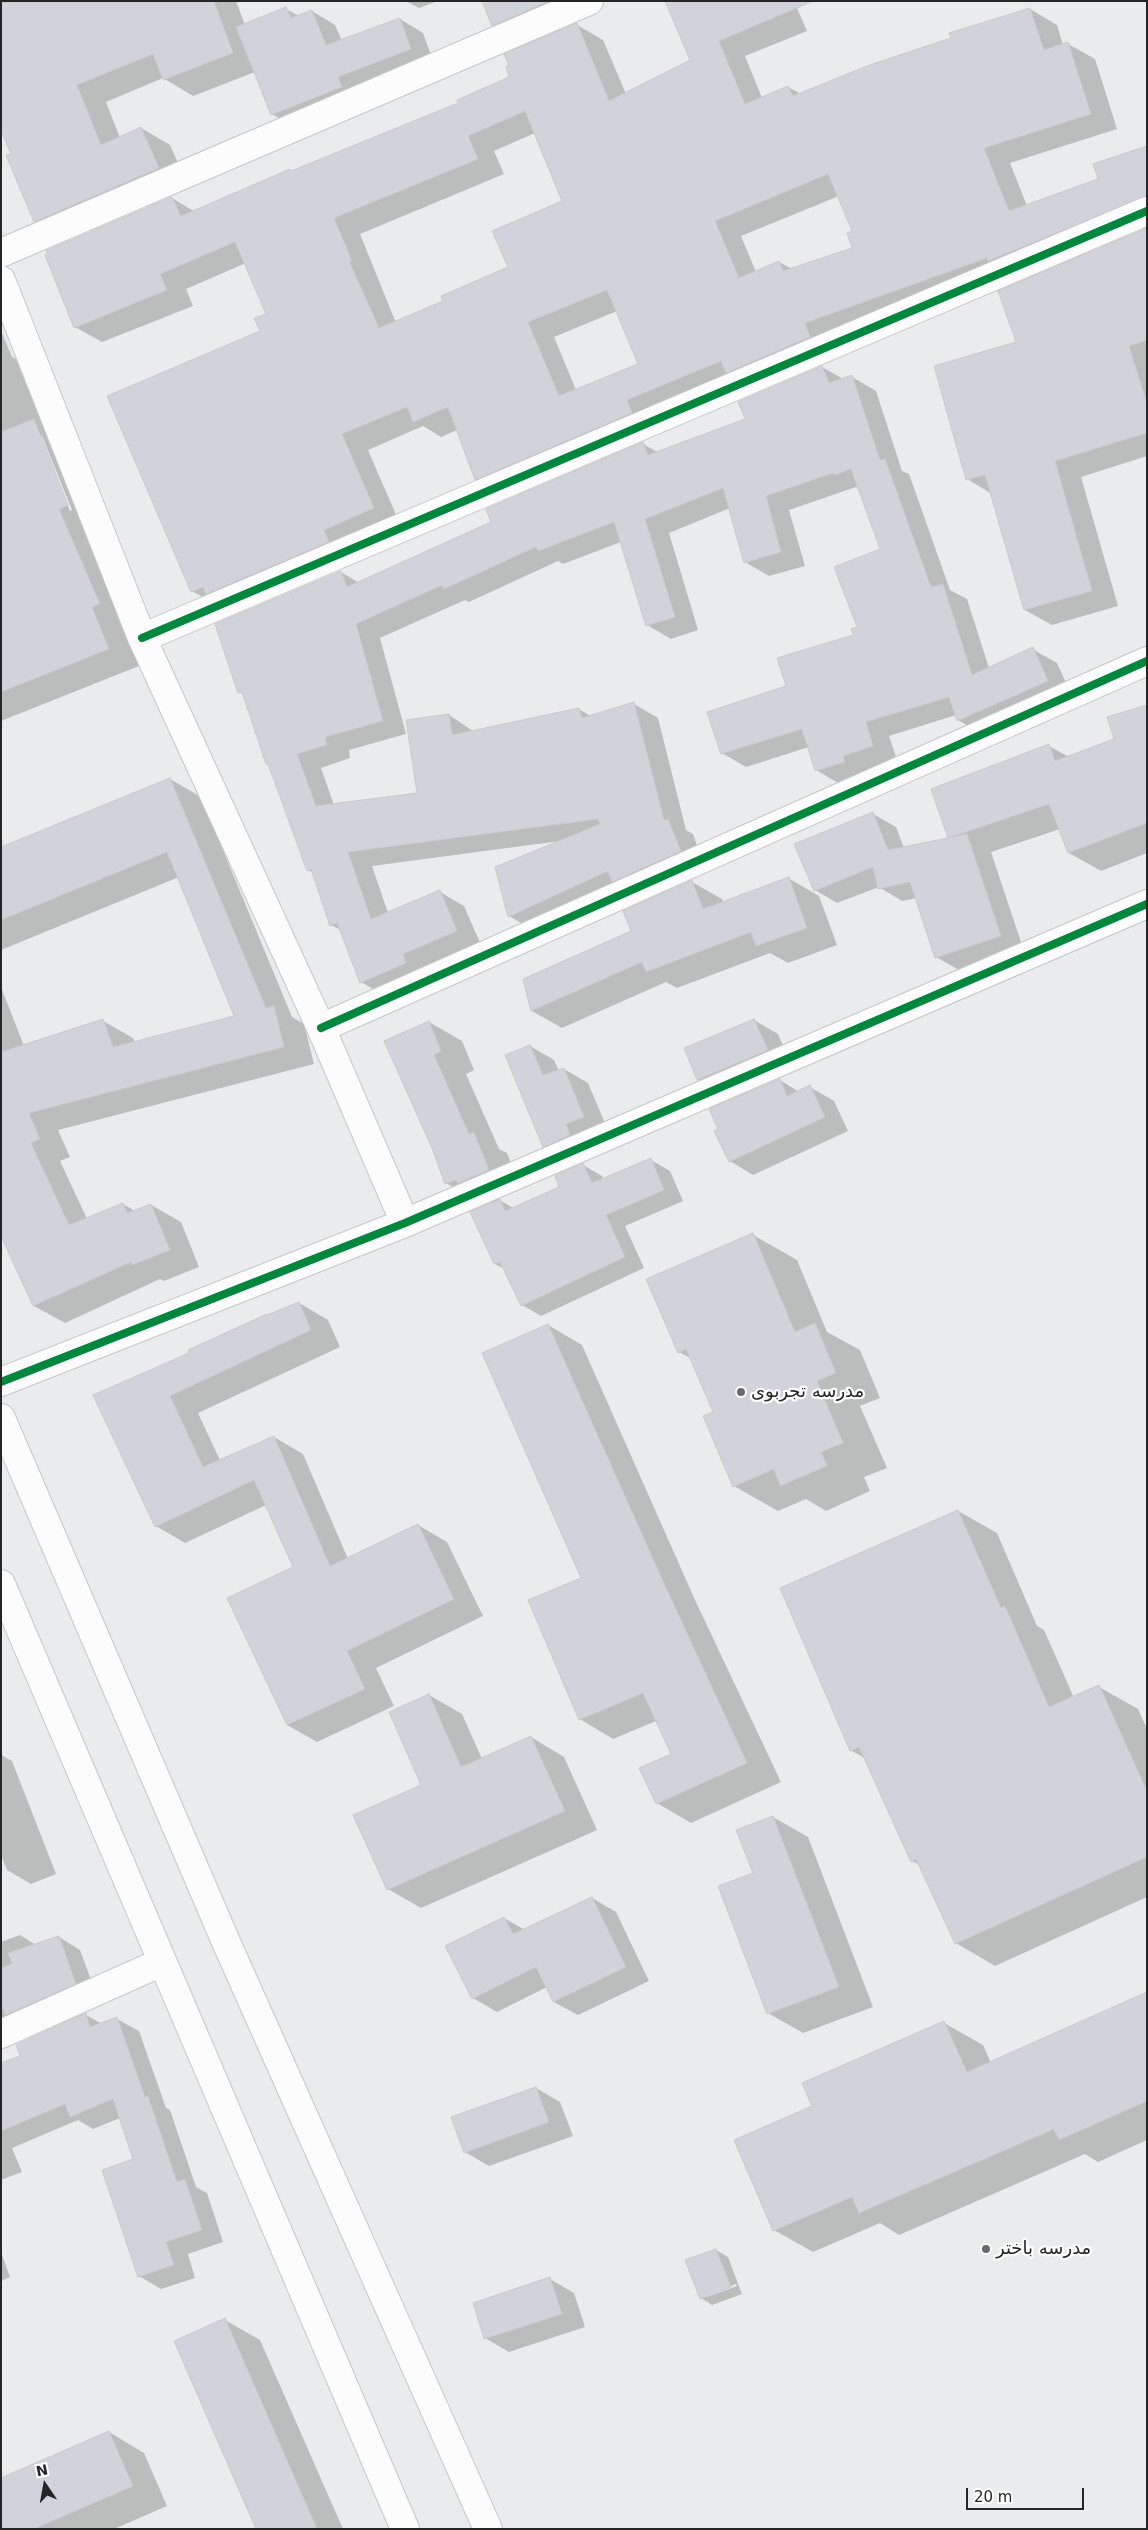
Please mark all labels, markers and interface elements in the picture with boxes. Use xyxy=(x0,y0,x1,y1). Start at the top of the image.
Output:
place label: مدرسه تجربوى xyxy=(751,1381,864,1403)
marker: مدرسه تجربوى xyxy=(735,1386,747,1398)
place label: مدرسه باختر xyxy=(996,2238,1091,2260)
marker: مدرسه باختر xyxy=(980,2243,992,2255)
north arrow xyxy=(20,2460,70,2510)
text: N xyxy=(34,2461,49,2479)
scale bar xyxy=(968,2478,1086,2510)
text: 20 m xyxy=(974,2488,1012,2506)

